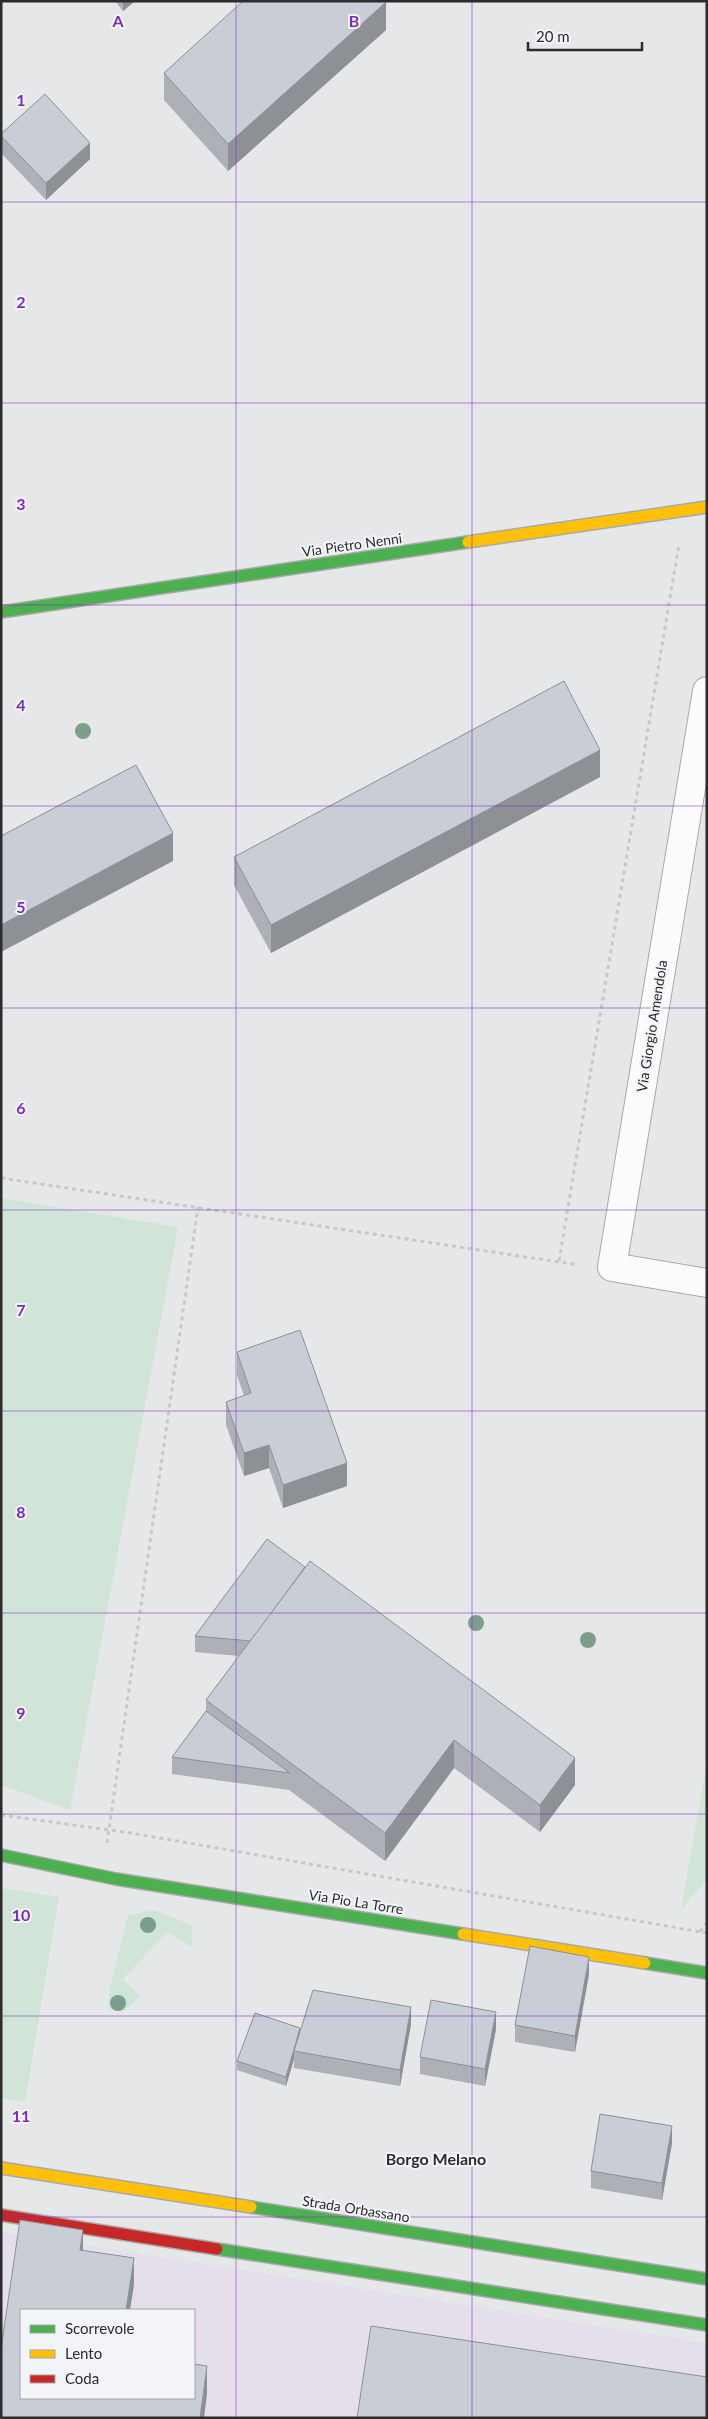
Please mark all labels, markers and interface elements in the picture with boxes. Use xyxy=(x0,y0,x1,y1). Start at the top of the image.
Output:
text: A xyxy=(111,11,124,30)
text: B xyxy=(349,11,359,30)
scale bar xyxy=(528,20,642,52)
text: 20 m xyxy=(536,27,570,45)
text: 1 xyxy=(16,90,26,109)
text: 2 xyxy=(16,292,26,311)
text: 3 xyxy=(16,494,26,513)
street label: Via Pietro Nenni xyxy=(301,529,403,560)
text: 4 xyxy=(16,695,26,714)
text: 5 xyxy=(16,897,26,916)
street label: Via Giorgio Amendola xyxy=(633,959,670,1093)
text: 6 xyxy=(16,1098,26,1117)
text: 7 xyxy=(16,1300,26,1319)
text: 8 xyxy=(16,1502,26,1521)
text: 9 xyxy=(16,1703,26,1722)
street label: Via Pio La Torre xyxy=(307,1886,405,1917)
text: 10 xyxy=(12,1905,30,1924)
text: 11 xyxy=(12,2106,30,2125)
district label: Borgo Melano xyxy=(386,2149,486,2168)
street label: Strada Orbassano xyxy=(301,2192,411,2225)
legend xyxy=(20,2309,195,2399)
text: Scorrevole xyxy=(65,2319,135,2337)
text: Lento xyxy=(65,2344,102,2362)
text: Coda xyxy=(65,2369,99,2387)

